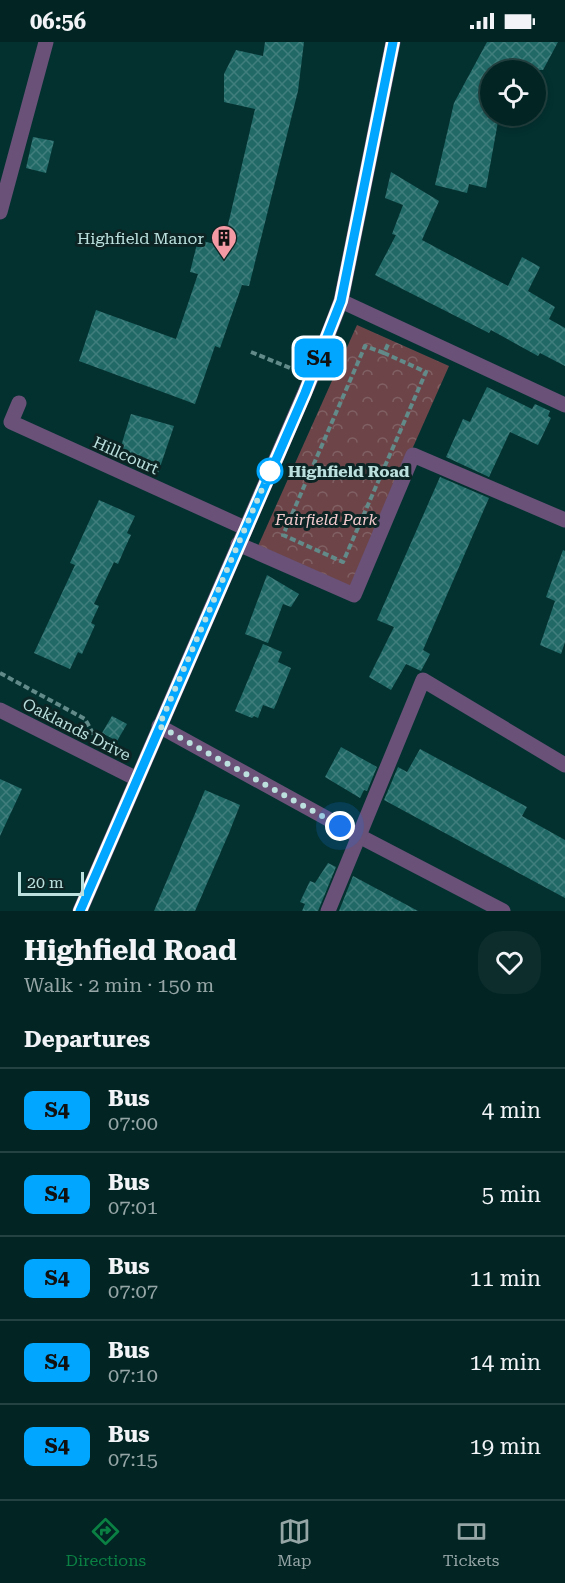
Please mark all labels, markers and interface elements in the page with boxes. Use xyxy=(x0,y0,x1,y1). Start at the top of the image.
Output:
text: 06:56 xyxy=(30,9,86,34)
map controls xyxy=(480,60,546,126)
button: locate xyxy=(480,60,546,126)
building icon: Highfield Manor xyxy=(209,223,239,261)
place label: Highfield Manor xyxy=(77,229,204,248)
line badge: S4 xyxy=(292,338,346,378)
text: S4 xyxy=(307,346,331,370)
street label: Hillcourt xyxy=(90,433,162,478)
marker: Highfield Road xyxy=(257,458,283,484)
place label: Highfield Road xyxy=(288,462,410,481)
park label: Fairfield Park xyxy=(274,510,377,529)
street label: Oaklands Drive xyxy=(20,694,134,765)
your location xyxy=(325,811,355,841)
scale bar xyxy=(18,869,84,896)
text: 20 m xyxy=(27,873,64,892)
button: heart xyxy=(478,931,541,994)
text: Highfield Road xyxy=(24,934,237,967)
text: Walk · 2 min · 150 m xyxy=(24,973,214,997)
text: Departures xyxy=(24,1027,150,1052)
text: Bus xyxy=(108,1086,150,1111)
text: S4 xyxy=(45,1098,69,1122)
text: 4 min xyxy=(482,1098,541,1123)
text: 07:00 xyxy=(108,1111,158,1135)
text: Bus xyxy=(108,1170,150,1195)
text: S4 xyxy=(45,1182,69,1206)
text: 5 min xyxy=(482,1182,541,1207)
text: 07:01 xyxy=(108,1195,158,1219)
text: Bus xyxy=(108,1254,150,1279)
text: S4 xyxy=(45,1266,69,1290)
text: 11 min xyxy=(470,1266,541,1291)
text: 07:07 xyxy=(108,1279,158,1303)
text: Bus xyxy=(108,1338,150,1363)
text: S4 xyxy=(45,1350,69,1374)
text: 14 min xyxy=(470,1350,541,1375)
text: 07:10 xyxy=(108,1363,158,1387)
text: Bus xyxy=(108,1422,150,1447)
text: S4 xyxy=(45,1434,69,1458)
text: 19 min xyxy=(470,1434,541,1459)
text: 07:15 xyxy=(108,1447,158,1471)
tab: Directions xyxy=(66,1515,146,1570)
tab: Map xyxy=(277,1515,311,1570)
tab: Tickets xyxy=(443,1515,499,1570)

